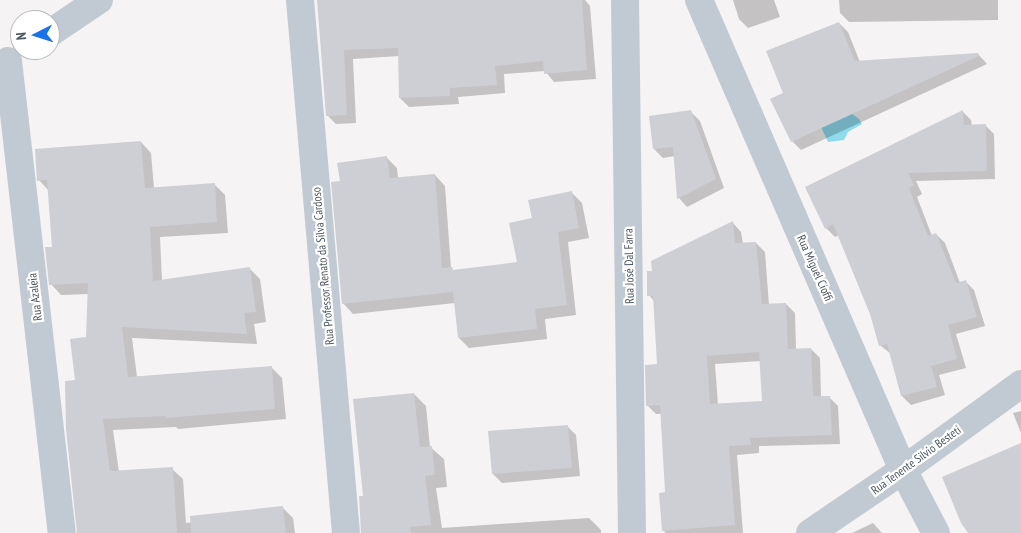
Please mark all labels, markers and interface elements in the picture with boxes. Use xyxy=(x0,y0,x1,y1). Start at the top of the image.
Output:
north arrow xyxy=(10,10,60,60)
text: N xyxy=(12,32,30,41)
street label: Rua Professor Renato da Silva Cardoso xyxy=(309,187,337,345)
street label: Rua José Dal Farra xyxy=(621,228,637,304)
street label: Rua Miguel Cioffi xyxy=(794,233,836,303)
street label: Rua Azaleia xyxy=(25,272,45,322)
street label: Rua Tenente Silvio Besteti xyxy=(868,422,964,498)

